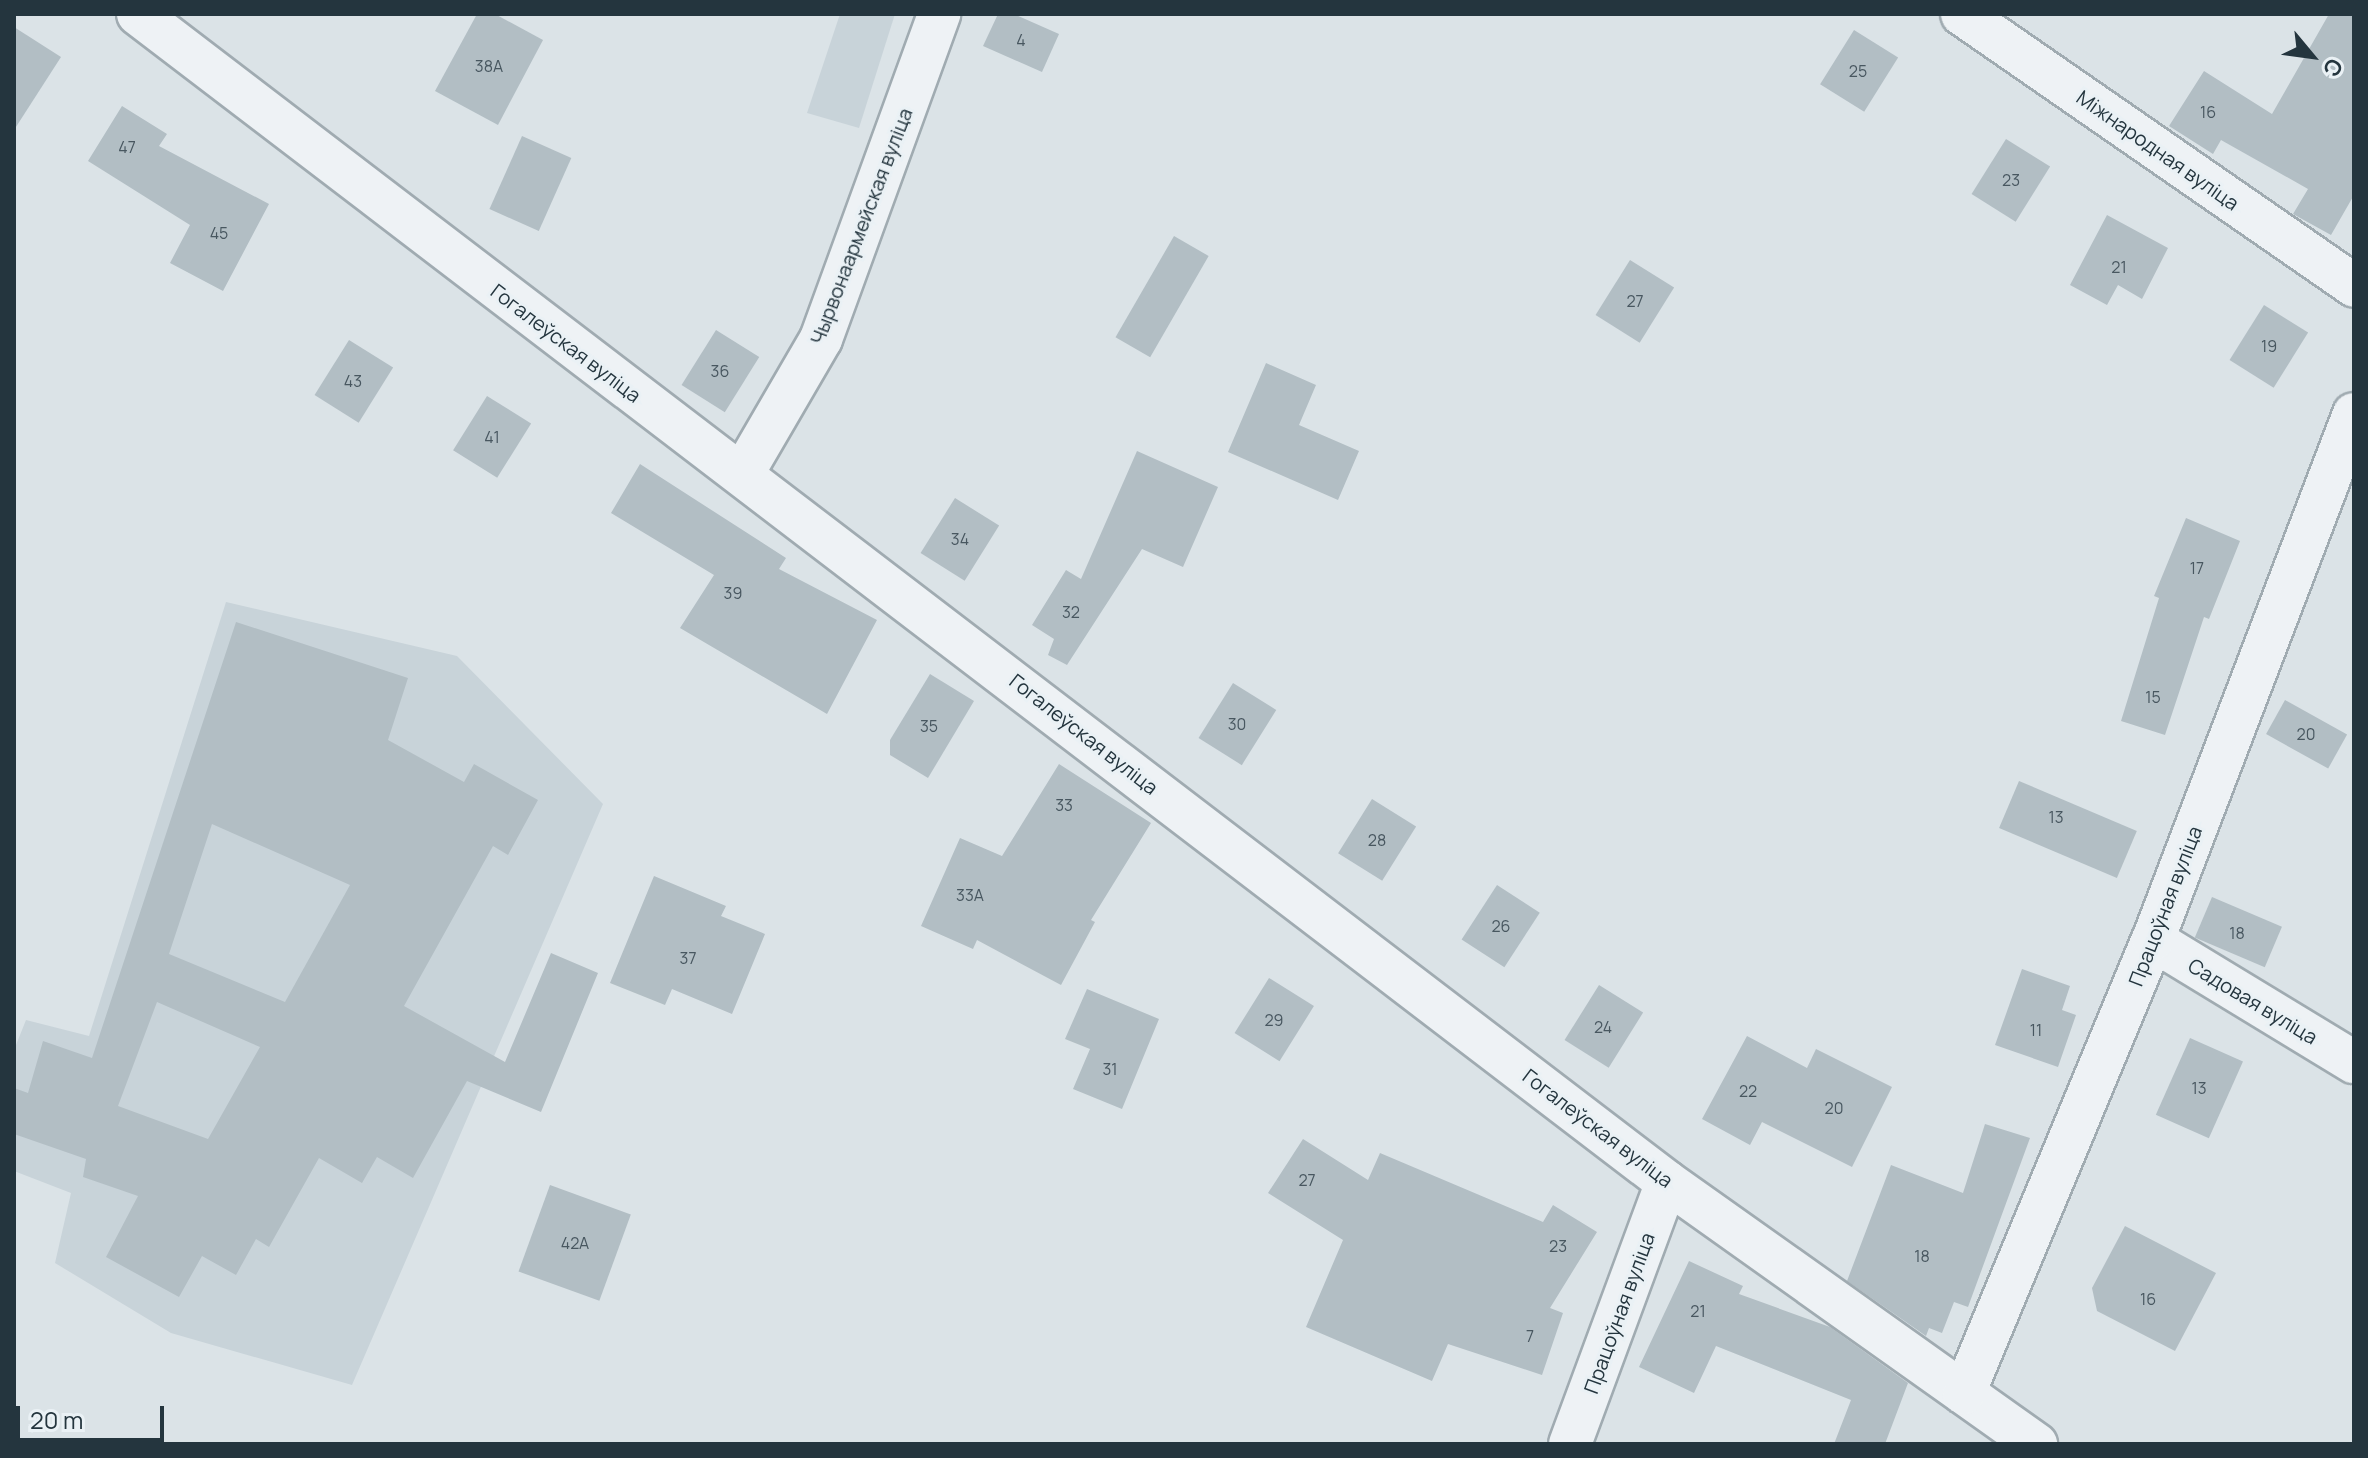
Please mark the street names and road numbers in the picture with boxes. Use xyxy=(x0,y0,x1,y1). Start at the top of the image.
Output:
street label: Міжнародная вуліца xyxy=(2072,85,2244,215)
street label: Чырвонаармейская вуліца xyxy=(805,104,917,348)
street label: Гогалеўская вуліца xyxy=(486,279,646,407)
street label: Гогалеўская вуліца xyxy=(1005,669,1163,799)
street label: Працоўная вуліца xyxy=(2123,823,2207,989)
street label: Садовая вуліца xyxy=(2184,953,2322,1049)
street label: Гогалеўская вуліца xyxy=(1518,1064,1678,1192)
street label: Працоўная вуліца xyxy=(1579,1229,1659,1397)

